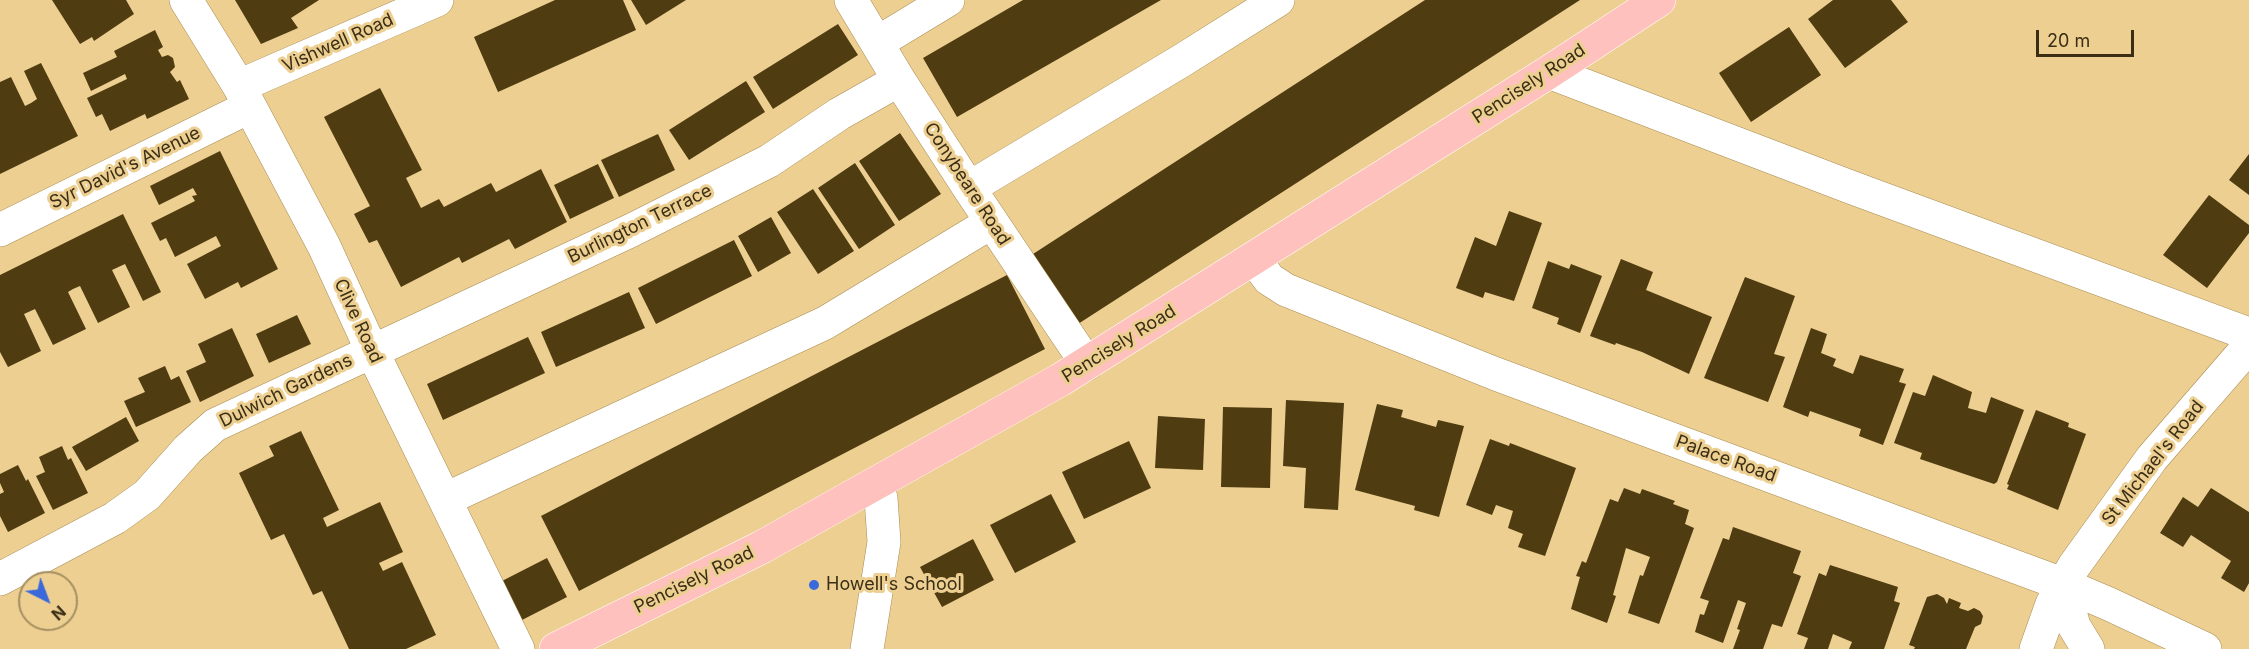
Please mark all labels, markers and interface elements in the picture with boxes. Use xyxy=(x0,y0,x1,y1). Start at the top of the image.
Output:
street label: Vishwell Road xyxy=(279,9,397,77)
scale bar xyxy=(2039,18,2136,56)
text: 20 m xyxy=(2047,30,2090,51)
street label: Pencisely Road xyxy=(1469,39,1589,129)
street label: Conybeare Road xyxy=(919,119,1015,249)
street label: Syr David's Avenue xyxy=(46,122,204,214)
street label: Burlington Terrace xyxy=(564,180,716,268)
street label: Clive Road xyxy=(329,275,387,367)
street label: Pencisely Road xyxy=(1058,300,1180,388)
street label: Dulwich Gardens xyxy=(216,350,356,432)
street label: St Michael's Road xyxy=(2098,396,2208,530)
street label: Palace Road xyxy=(1673,431,1779,487)
street label: Pencisely Road xyxy=(631,542,757,618)
north arrow xyxy=(18,571,78,631)
place label: Howell's School xyxy=(826,574,962,596)
marker: Howell's School xyxy=(807,578,821,592)
text: N xyxy=(47,601,70,624)

